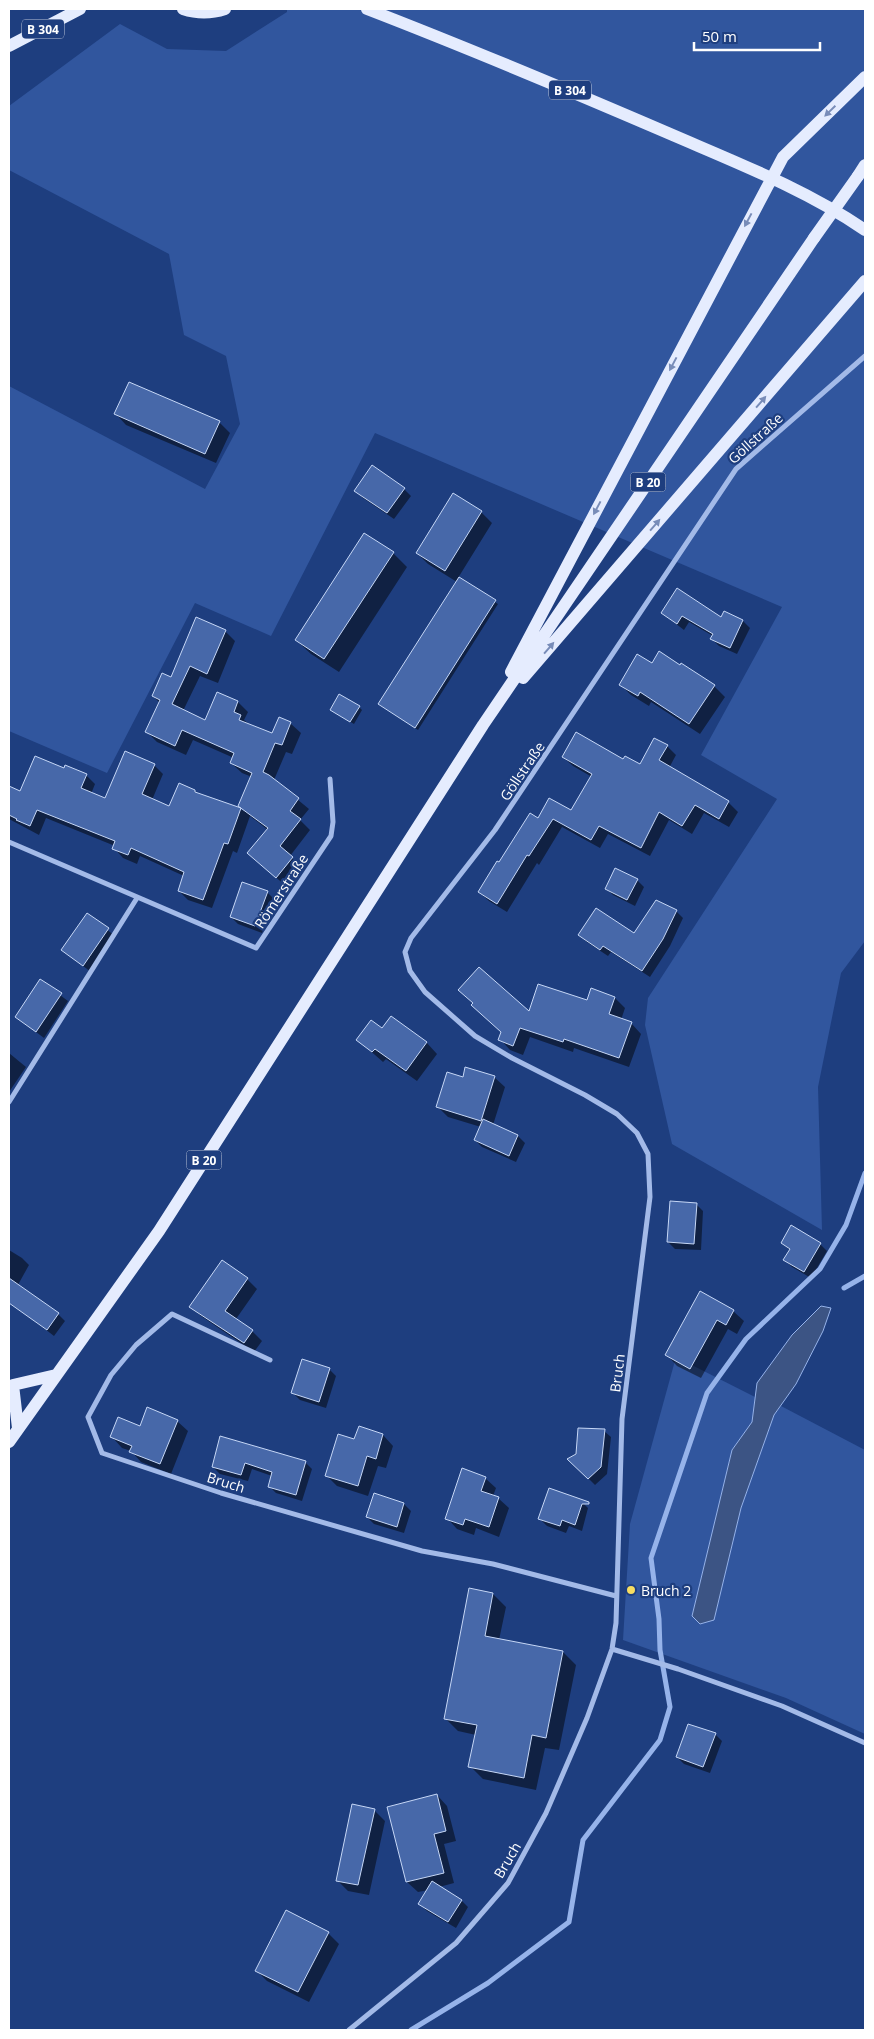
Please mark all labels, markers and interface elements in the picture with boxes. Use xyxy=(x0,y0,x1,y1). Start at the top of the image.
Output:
road number: B 304 xyxy=(22,20,64,38)
scale bar xyxy=(694,20,820,52)
text: 50 m xyxy=(702,26,737,46)
road number: B 304 xyxy=(549,80,591,100)
one-way arrow xyxy=(824,105,836,117)
one-way arrow xyxy=(744,214,753,227)
one-way arrow xyxy=(669,357,677,371)
one-way arrow xyxy=(755,396,766,409)
street label: Göllstraße xyxy=(724,408,787,468)
road number: B 20 xyxy=(630,472,666,492)
one-way arrow xyxy=(593,501,601,515)
one-way arrow xyxy=(649,519,660,532)
one-way arrow xyxy=(543,642,554,655)
street label: Göllstraße xyxy=(495,738,549,804)
street label: Römerstraße xyxy=(250,850,312,932)
road number: B 20 xyxy=(186,1150,222,1170)
street label: Bruch xyxy=(605,1353,629,1393)
street label: Bruch xyxy=(205,1467,247,1497)
place label: Bruch 2 xyxy=(641,1581,691,1600)
marker: Bruch 2 xyxy=(625,1584,637,1596)
street label: Bruch xyxy=(489,1839,525,1881)

